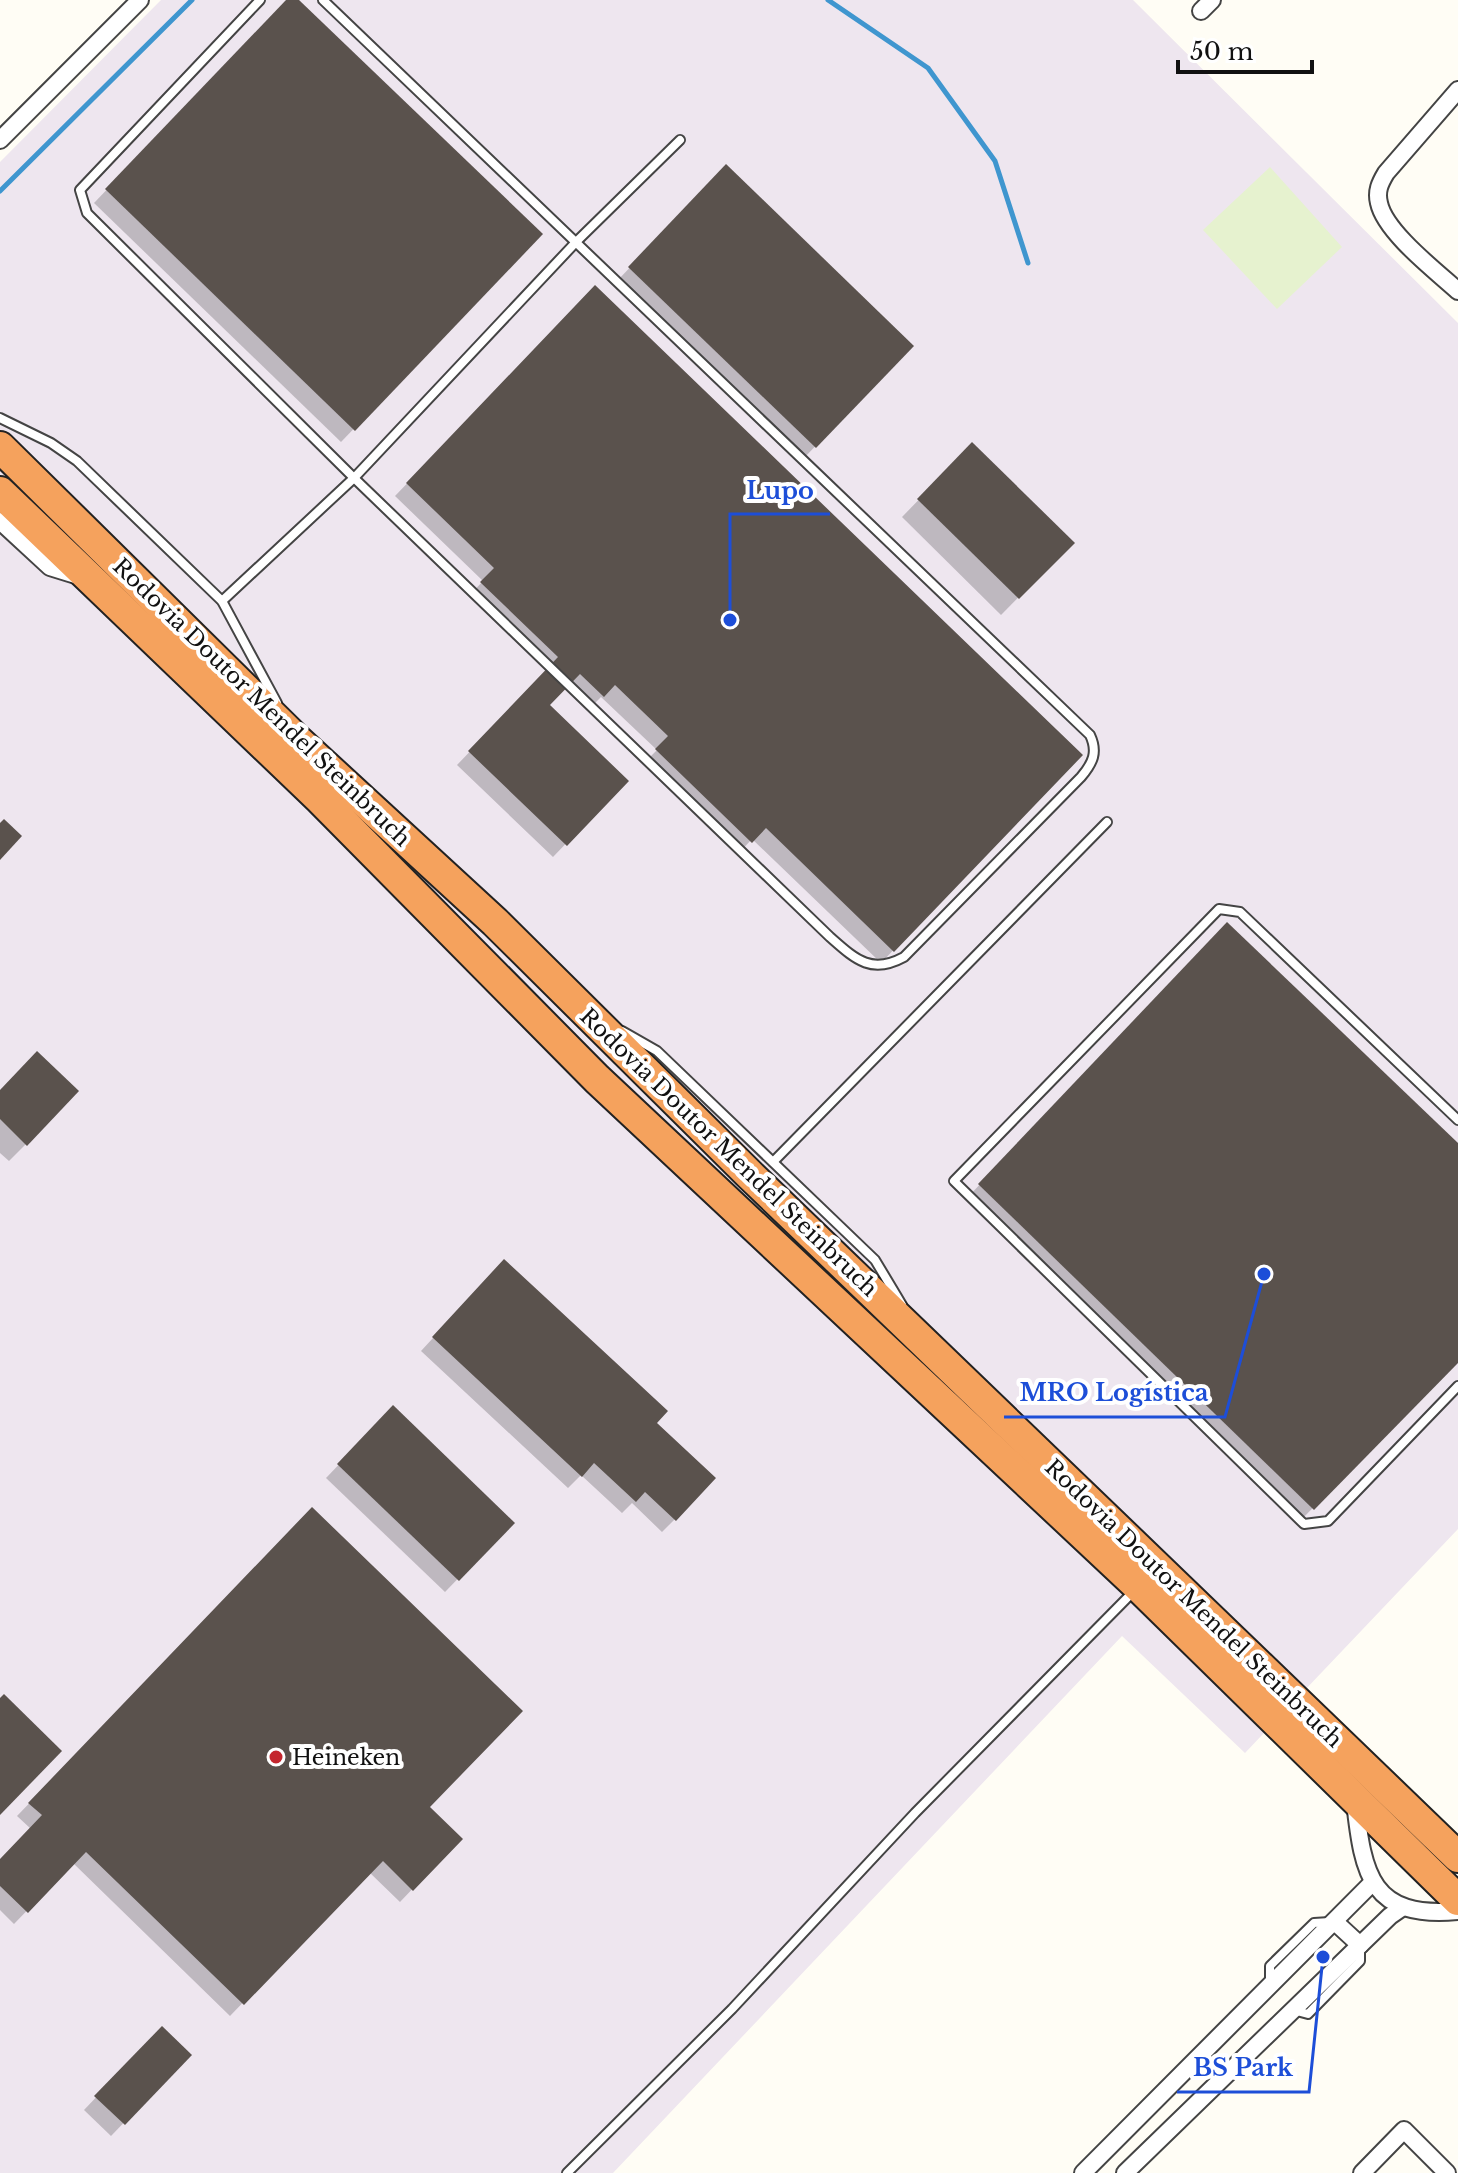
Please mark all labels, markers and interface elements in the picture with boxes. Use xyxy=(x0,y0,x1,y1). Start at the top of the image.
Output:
scale bar xyxy=(1178,24,1312,74)
text: 50 m xyxy=(1190,37,1254,66)
callout: Lupo xyxy=(730,466,830,514)
text: Lupo xyxy=(746,476,814,505)
street label: Rodovia Doutor Mendel Steinbruch xyxy=(107,553,416,852)
street label: Rodovia Doutor Mendel Steinbruch xyxy=(574,1003,883,1302)
callout: MRO Logística xyxy=(1004,1369,1225,1417)
text: MRO Logística xyxy=(1019,1378,1209,1407)
street label: Rodovia Doutor Mendel Steinbruch xyxy=(1039,1454,1348,1753)
place label: Heineken xyxy=(292,1744,400,1771)
marker: Heineken xyxy=(267,1748,285,1766)
callout: BS Park xyxy=(1177,2044,1309,2092)
text: BS Park xyxy=(1193,2053,1294,2082)

